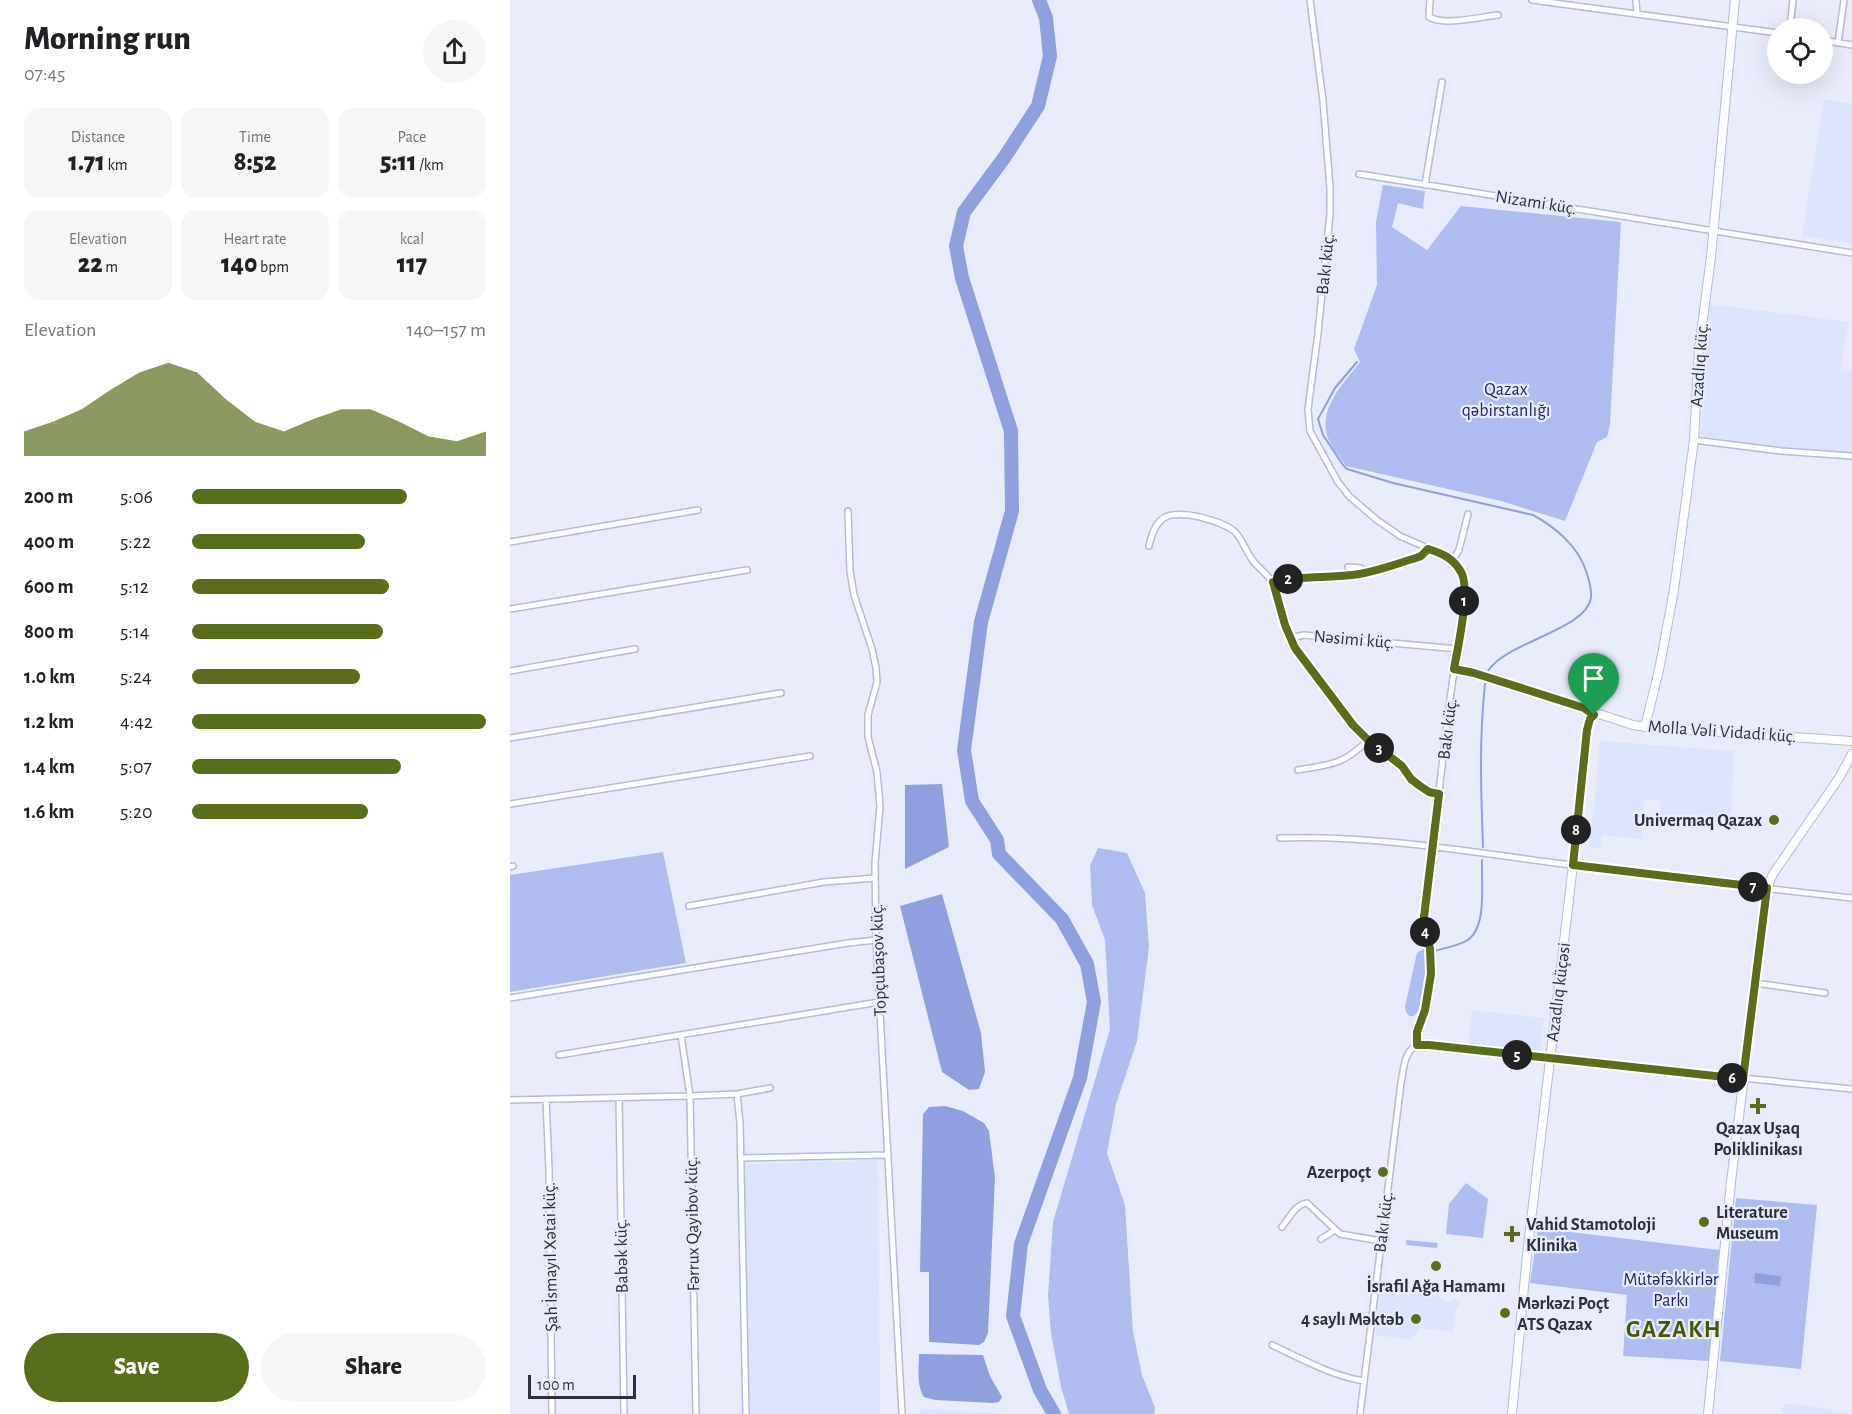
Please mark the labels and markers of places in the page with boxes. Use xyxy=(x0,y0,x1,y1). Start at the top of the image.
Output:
pin: 2 xyxy=(1273,564,1303,594)
pin: 1 xyxy=(1449,586,1479,616)
pin xyxy=(1568,653,1619,715)
pin: 3 xyxy=(1364,733,1394,763)
place label: Univermaq Qazax xyxy=(1634,812,1763,830)
marker: Univermaq Qazax xyxy=(1767,813,1781,827)
pin: 8 xyxy=(1561,815,1591,845)
pin: 7 xyxy=(1738,872,1768,902)
pin: 4 xyxy=(1410,917,1440,947)
pin: 5 xyxy=(1502,1040,1532,1070)
pin: 6 xyxy=(1717,1063,1747,1093)
marker: Qazax Uşaq Poliklinikası xyxy=(1749,1097,1767,1115)
place label: Qazax Uşaq Poliklinikası xyxy=(1713,1120,1803,1159)
place label: Azerpoçt xyxy=(1307,1164,1371,1182)
marker: Azerpoçt xyxy=(1376,1165,1390,1179)
place label: Literature Museum xyxy=(1716,1204,1788,1243)
marker: Literature Museum xyxy=(1697,1215,1711,1229)
place label: Vahid Stamotoloji Klinika xyxy=(1526,1216,1656,1255)
marker: Vahid Stamotoloji Klinika xyxy=(1503,1225,1521,1243)
marker: İsrafil Ağa Hamamı xyxy=(1429,1259,1443,1273)
place label: İsrafil Ağa Hamamı xyxy=(1367,1275,1505,1296)
place label: Mərkəzi Poçt ATS Qazax xyxy=(1517,1295,1609,1334)
marker: Mərkəzi Poçt ATS Qazax xyxy=(1498,1306,1512,1320)
place label: 4 saylı Məktəb xyxy=(1301,1311,1404,1329)
marker: 4 saylı Məktəb xyxy=(1409,1312,1423,1326)

